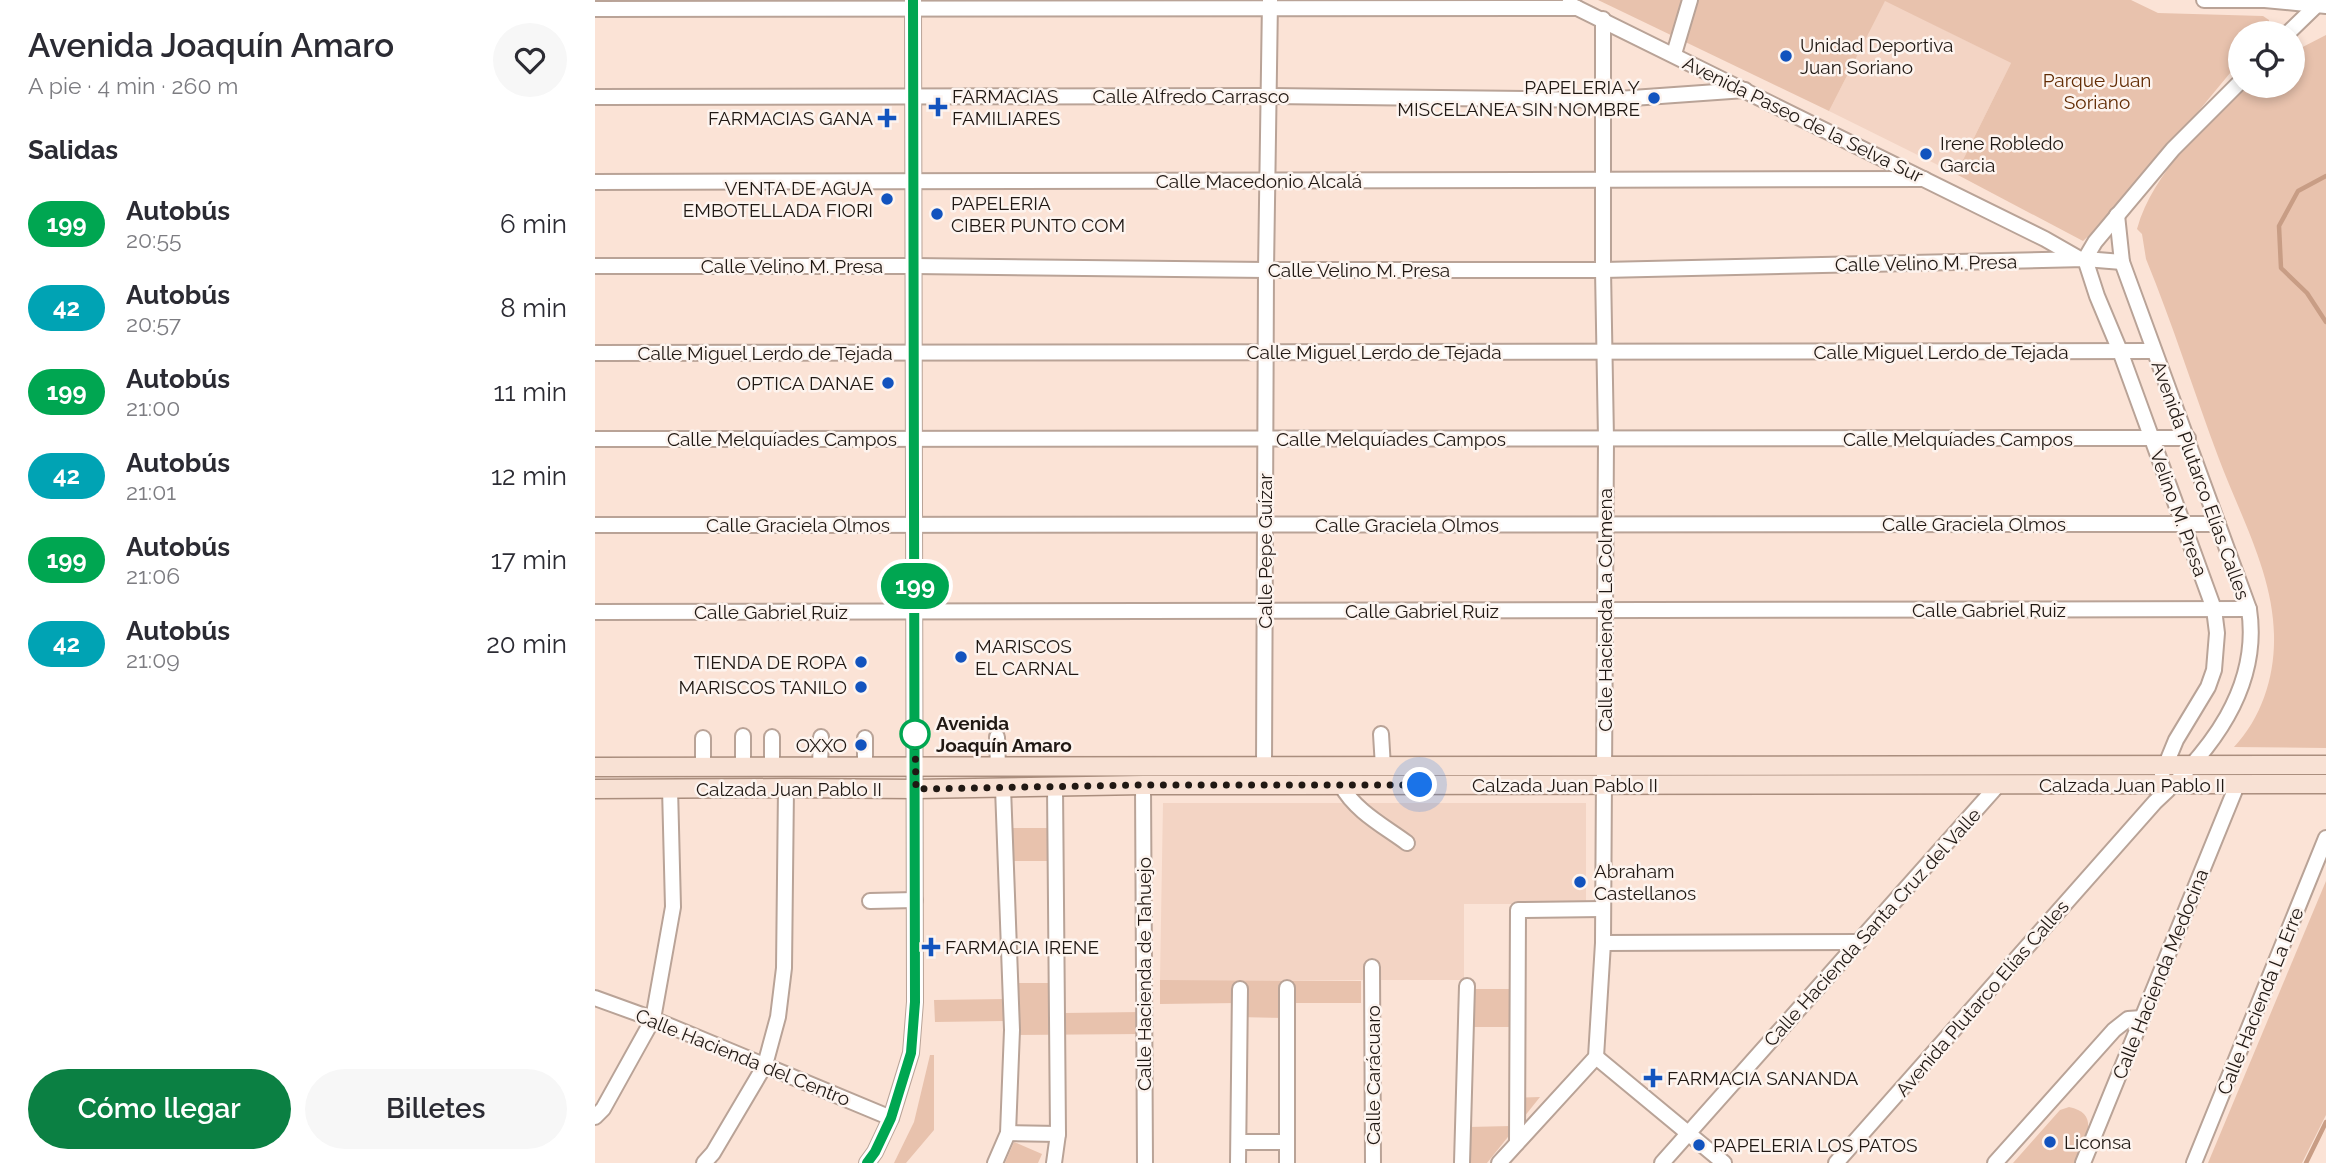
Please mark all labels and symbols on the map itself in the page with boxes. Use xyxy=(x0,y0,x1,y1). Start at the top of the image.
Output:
place label: Unidad Deportiva Juan Soriano xyxy=(1800,34,1953,78)
marker: Unidad Deportiva Juan Soriano xyxy=(1778,48,1794,64)
street label: Avenida Paseo de la Selva Sur xyxy=(1679,51,1927,187)
park label: Parque Juan Soriano xyxy=(2043,69,2151,113)
place label: PAPELERIA Y MISCELANEA SIN NOMBRE xyxy=(1397,76,1641,120)
place label: FARMACIAS FAMILIARES xyxy=(952,85,1060,129)
street label: Calle Alfredo Carrasco xyxy=(1093,85,1289,107)
marker: PAPELERIA Y MISCELANEA SIN NOMBRE xyxy=(1646,90,1662,106)
marker: FARMACIAS FAMILIARES xyxy=(930,99,946,115)
place label: FARMACIAS GANA xyxy=(708,107,873,129)
marker: FARMACIAS GANA xyxy=(879,110,895,126)
place label: Irene Robledo Garcia xyxy=(1940,132,2064,176)
marker: Irene Robledo Garcia xyxy=(1918,146,1934,162)
street label: Calle Macedonio Alcalá xyxy=(1156,170,1362,192)
place label: VENTA DE AGUA EMBOTELLADA FIORI xyxy=(683,177,873,221)
marker: VENTA DE AGUA EMBOTELLADA FIORI xyxy=(879,191,895,207)
place label: PAPELERIA CIBER PUNTO COM xyxy=(951,192,1125,236)
marker: PAPELERIA CIBER PUNTO COM xyxy=(929,206,945,222)
street label: Calle Velino M. Presa xyxy=(1835,250,2017,276)
street label: Calle Velino M. Presa xyxy=(701,255,883,277)
street label: Calle Velino M. Presa xyxy=(1268,259,1450,281)
street label: Calle Miguel Lerdo de Tejada xyxy=(1246,341,1502,363)
street label: Calle Miguel Lerdo de Tejada xyxy=(1813,341,2069,363)
street label: Calle Miguel Lerdo de Tejada xyxy=(637,342,893,364)
street label: Avenida Plutarco Elías Calles xyxy=(2147,358,2255,602)
place label: OPTICA DANAE xyxy=(737,372,874,394)
marker: OPTICA DANAE xyxy=(880,375,896,391)
street label: Calle Melquíades Campos xyxy=(667,428,897,450)
street label: Calle Melquíades Campos xyxy=(1276,428,1506,450)
street label: Calle Melquíades Campos xyxy=(1843,428,2073,450)
street label: Velino M. Presa xyxy=(2146,447,2212,579)
street label: Calle Pepe Guízar xyxy=(1254,473,1276,629)
street label: Calle Hacienda La Colmena xyxy=(1594,488,1616,732)
street label: Calle Graciela Olmos xyxy=(1882,513,2066,535)
street label: Calle Graciela Olmos xyxy=(706,514,890,536)
street label: Calle Graciela Olmos xyxy=(1315,514,1499,536)
line badge: 199 xyxy=(875,563,955,609)
street label: Calle Gabriel Ruiz xyxy=(1912,599,2066,621)
street label: Calle Gabriel Ruiz xyxy=(1345,600,1499,622)
street label: Calle Gabriel Ruiz xyxy=(694,601,848,623)
place label: MARISCOS EL CARNAL xyxy=(975,635,1079,679)
marker: MARISCOS EL CARNAL xyxy=(953,649,969,665)
place label: TIENDA DE ROPA xyxy=(694,651,847,673)
marker: TIENDA DE ROPA xyxy=(853,654,869,670)
place label: MARISCOS TANILO xyxy=(679,676,847,698)
marker: MARISCOS TANILO xyxy=(853,679,869,695)
place label: Avenida Joaquín Amaro xyxy=(936,712,1072,756)
marker: Avenida Joaquín Amaro xyxy=(900,719,930,749)
place label: OXXO xyxy=(796,734,847,756)
marker: OXXO xyxy=(853,737,869,753)
your location xyxy=(1402,767,1437,802)
street label: Calzada Juan Pablo II xyxy=(1472,774,1658,796)
street label: Calzada Juan Pablo II xyxy=(2039,774,2225,796)
street label: Calzada Juan Pablo II xyxy=(696,778,882,800)
street label: Calle Hacienda Santa Cruz del Valle xyxy=(1759,803,1985,1051)
street label: Calle Hacienda de Tahuejo xyxy=(1133,857,1155,1091)
place label: Abraham Castellanos xyxy=(1594,860,1696,904)
street label: Calle Hacienda Medocina xyxy=(2108,866,2212,1082)
marker: Abraham Castellanos xyxy=(1572,874,1588,890)
street label: Avenida Plutarco Elías Calles xyxy=(1891,895,2073,1101)
street label: Calle Hacienda La Erre xyxy=(2212,904,2308,1098)
place label: FARMACIA IRENE xyxy=(945,936,1099,958)
marker: FARMACIA IRENE xyxy=(923,939,939,955)
street label: Calle Hacienda del Centro xyxy=(633,1004,853,1110)
street label: Calle Carácuaro xyxy=(1362,1005,1384,1145)
place label: FARMACIA SANANDA xyxy=(1667,1067,1859,1089)
marker: FARMACIA SANANDA xyxy=(1645,1070,1661,1086)
place label: Liconsa xyxy=(2064,1131,2131,1153)
place label: PAPELERIA LOS PATOS xyxy=(1713,1134,1918,1156)
marker: Liconsa xyxy=(2042,1134,2058,1150)
marker: PAPELERIA LOS PATOS xyxy=(1691,1137,1707,1153)

